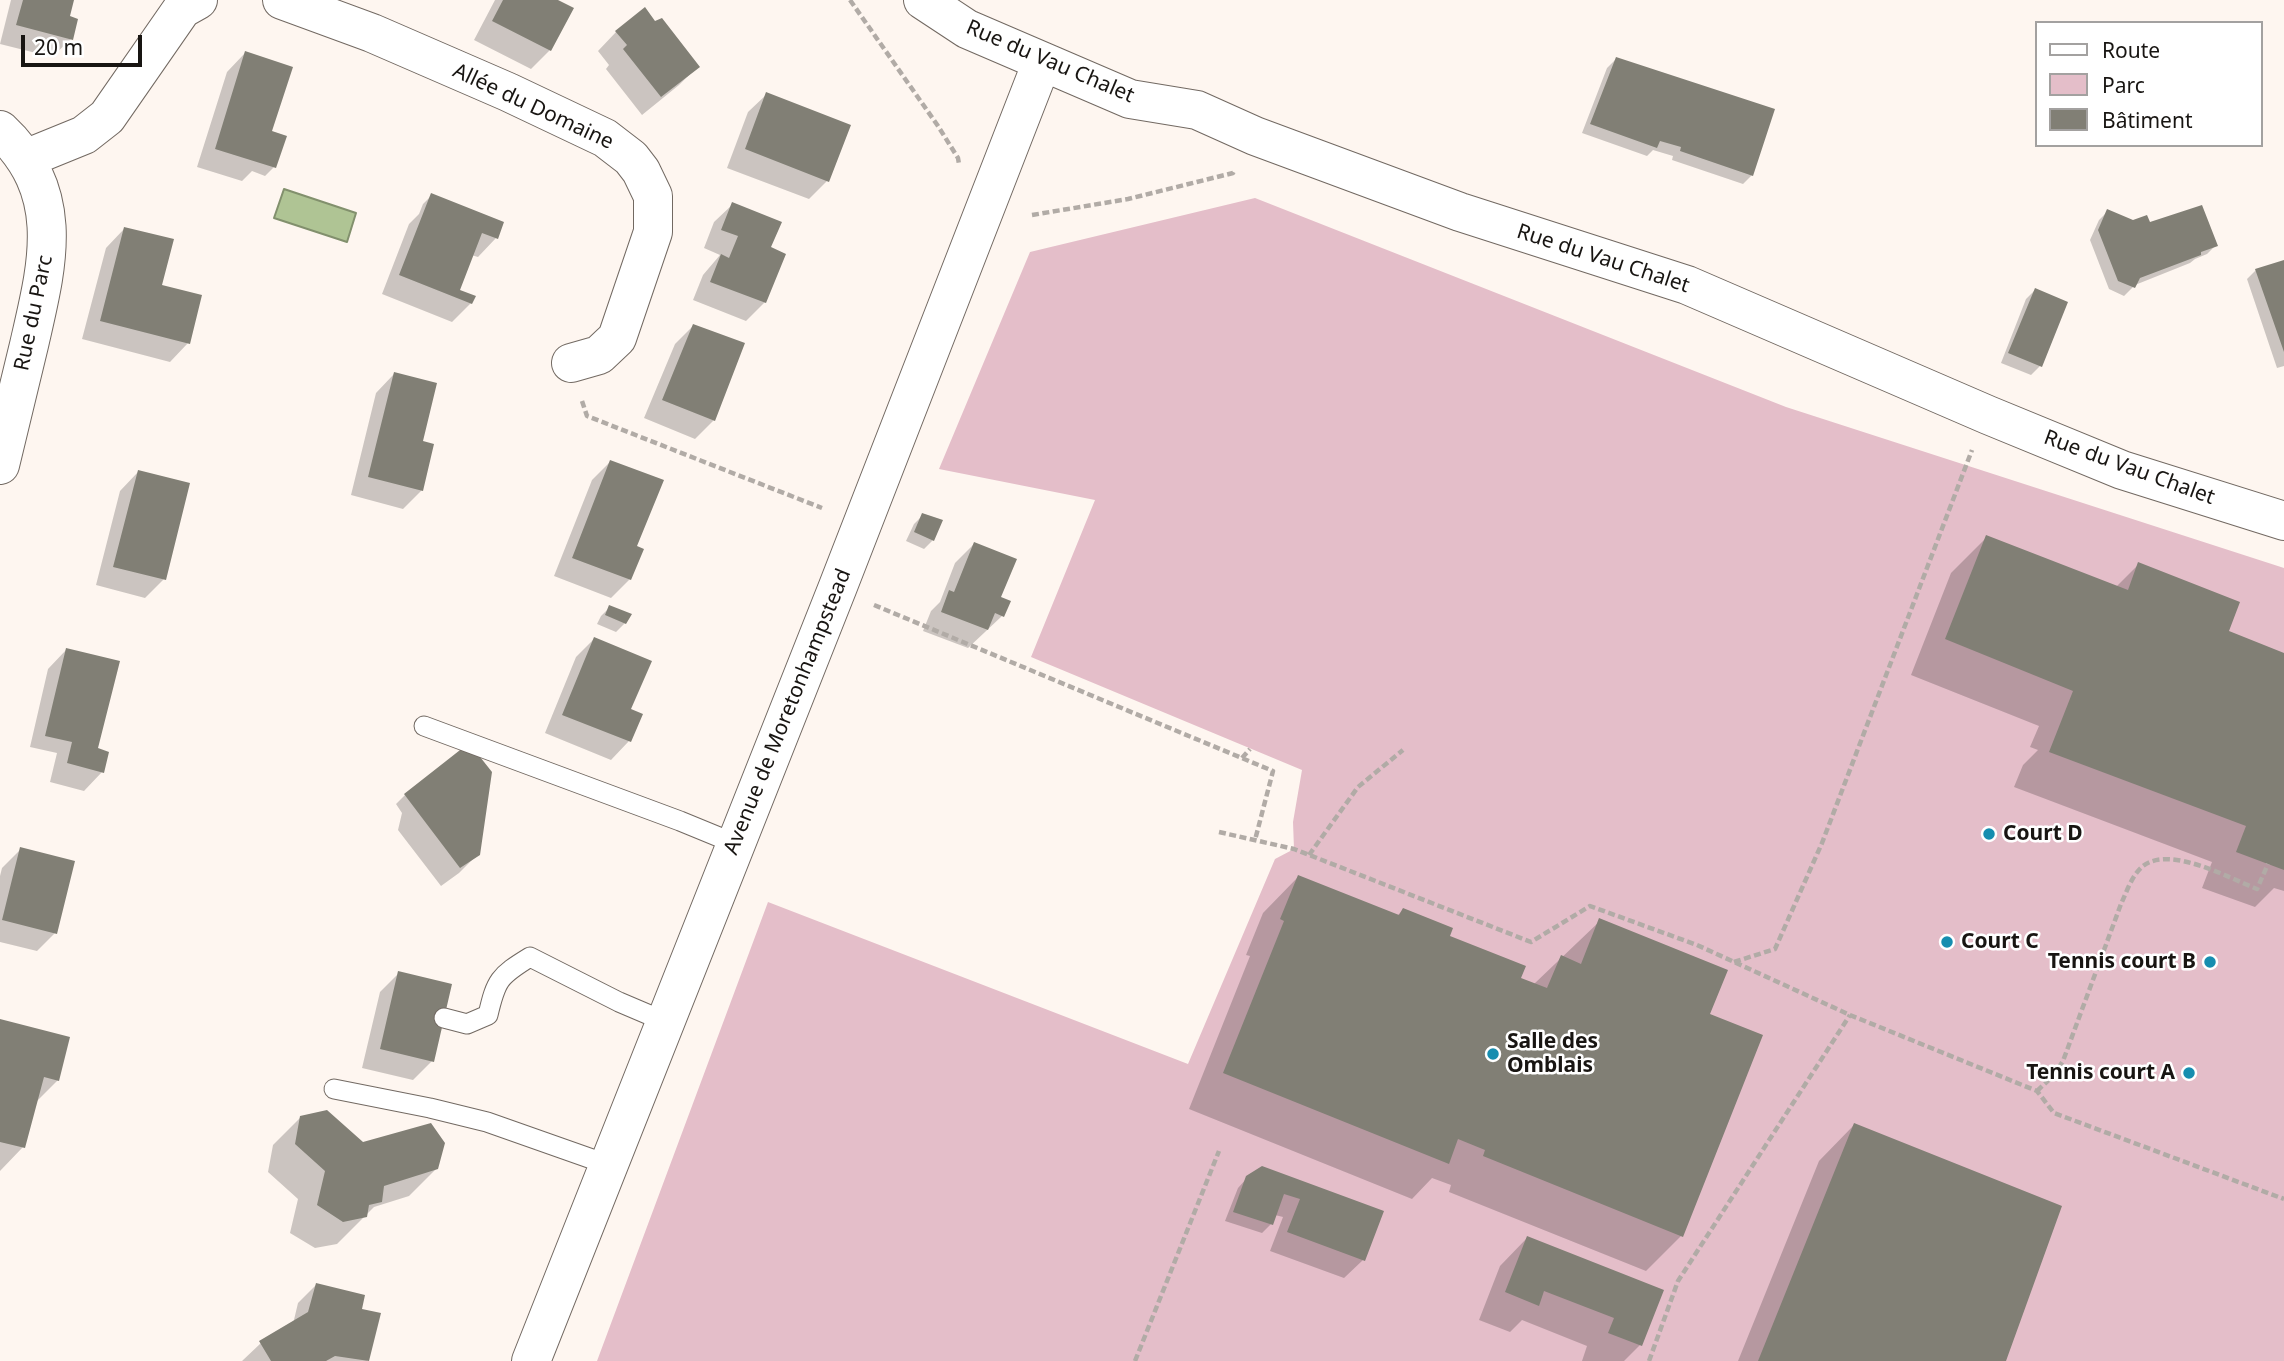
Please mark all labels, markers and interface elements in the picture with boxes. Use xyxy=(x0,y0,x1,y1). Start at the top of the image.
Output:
street label: Rue du Vau Chalet xyxy=(962,15,1138,109)
scale bar xyxy=(24,21,145,65)
legend xyxy=(2036,21,2263,147)
text: 20 m xyxy=(34,33,83,61)
text: Route xyxy=(2102,36,2160,64)
street label: Allée du Domaine xyxy=(449,59,617,155)
text: Parc xyxy=(2102,71,2145,99)
text: Bâtiment xyxy=(2102,106,2192,134)
street label: Rue du Vau Chalet xyxy=(1514,219,1692,299)
street label: Rue du Parc xyxy=(9,253,59,373)
street label: Rue du Vau Chalet xyxy=(2040,425,2218,511)
street label: Avenue de Moretonhampstead xyxy=(719,565,857,859)
place label: Court D xyxy=(2003,821,2083,847)
marker: Court D xyxy=(1981,826,1997,842)
place label: Court C xyxy=(1961,929,2039,955)
marker: Court C xyxy=(1939,934,1955,950)
place label: Tennis court B xyxy=(2048,949,2196,975)
marker: Tennis court B xyxy=(2202,954,2218,970)
place label: Salle des Omblais xyxy=(1507,1029,1598,1079)
marker: Salle des Omblais xyxy=(1485,1046,1501,1062)
place label: Tennis court A xyxy=(2026,1060,2175,1086)
marker: Tennis court A xyxy=(2181,1065,2197,1081)

